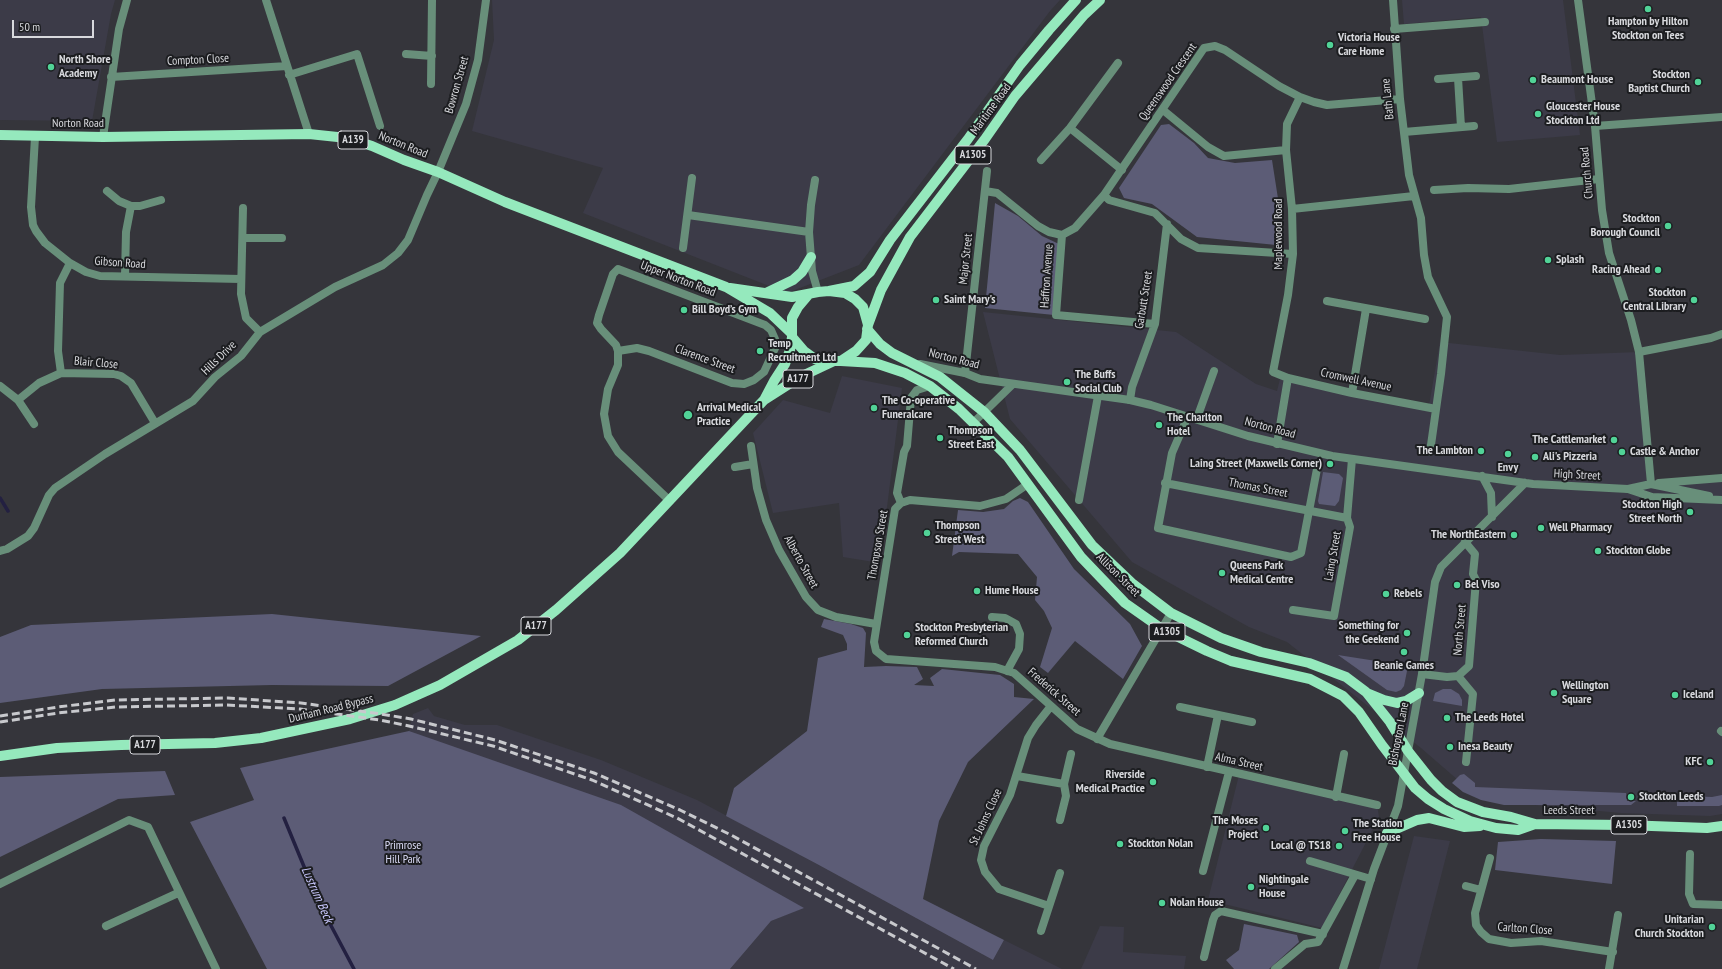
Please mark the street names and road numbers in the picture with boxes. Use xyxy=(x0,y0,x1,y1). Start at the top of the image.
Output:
street label: Queenswood Crescent xyxy=(1136,40,1200,124)
street label: Compton Close xyxy=(167,51,229,69)
street label: Bowron Street xyxy=(442,55,472,115)
street label: Bath Lane xyxy=(1379,78,1397,120)
street label: Maritime Road xyxy=(968,80,1014,138)
street label: Norton Road xyxy=(52,117,104,131)
street label: Norton Road xyxy=(376,129,430,161)
road number: A139 xyxy=(338,131,368,149)
road number: A1305 xyxy=(955,146,991,164)
street label: Church Road xyxy=(1578,147,1596,199)
street label: Maplewood Road xyxy=(1272,199,1286,269)
street label: Major Street xyxy=(956,233,976,285)
street label: Haffron Avenue xyxy=(1038,244,1056,308)
street label: Gibson Road xyxy=(94,254,146,272)
street label: Upper Norton Road xyxy=(638,258,718,300)
street label: Garbutt Street xyxy=(1132,270,1156,330)
street label: Hills Drive xyxy=(199,338,239,378)
street label: Clarence Street xyxy=(673,341,737,377)
street label: Norton Road xyxy=(927,346,981,372)
street label: Blair Close xyxy=(73,354,119,372)
street label: Cromwell Avenue xyxy=(1319,365,1393,395)
road number: A177 xyxy=(783,370,813,388)
street label: Norton Road xyxy=(1243,414,1297,442)
street label: High Street xyxy=(1553,467,1601,483)
street label: Thomas Street xyxy=(1227,475,1289,501)
street label: Thompson Street xyxy=(865,509,891,581)
street label: Laing Street xyxy=(1322,530,1344,582)
street label: Alberto Street xyxy=(781,533,821,591)
street label: Allison Street xyxy=(1093,550,1143,600)
street label: North Street xyxy=(1451,604,1469,656)
road number: A177 xyxy=(521,617,551,635)
road number: A1305 xyxy=(1149,623,1185,641)
street label: Frederick Street xyxy=(1025,665,1083,719)
street label: Durham Road Bypass xyxy=(287,692,375,726)
street label: Bishopton Lane xyxy=(1386,701,1412,767)
road number: A177 xyxy=(130,736,160,754)
street label: Alma Street xyxy=(1214,750,1264,774)
street label: St. Johns Close xyxy=(967,786,1005,848)
street label: Leeds Street xyxy=(1544,804,1594,818)
road number: A1305 xyxy=(1611,816,1647,834)
street label: Carlton Close xyxy=(1497,920,1553,938)

